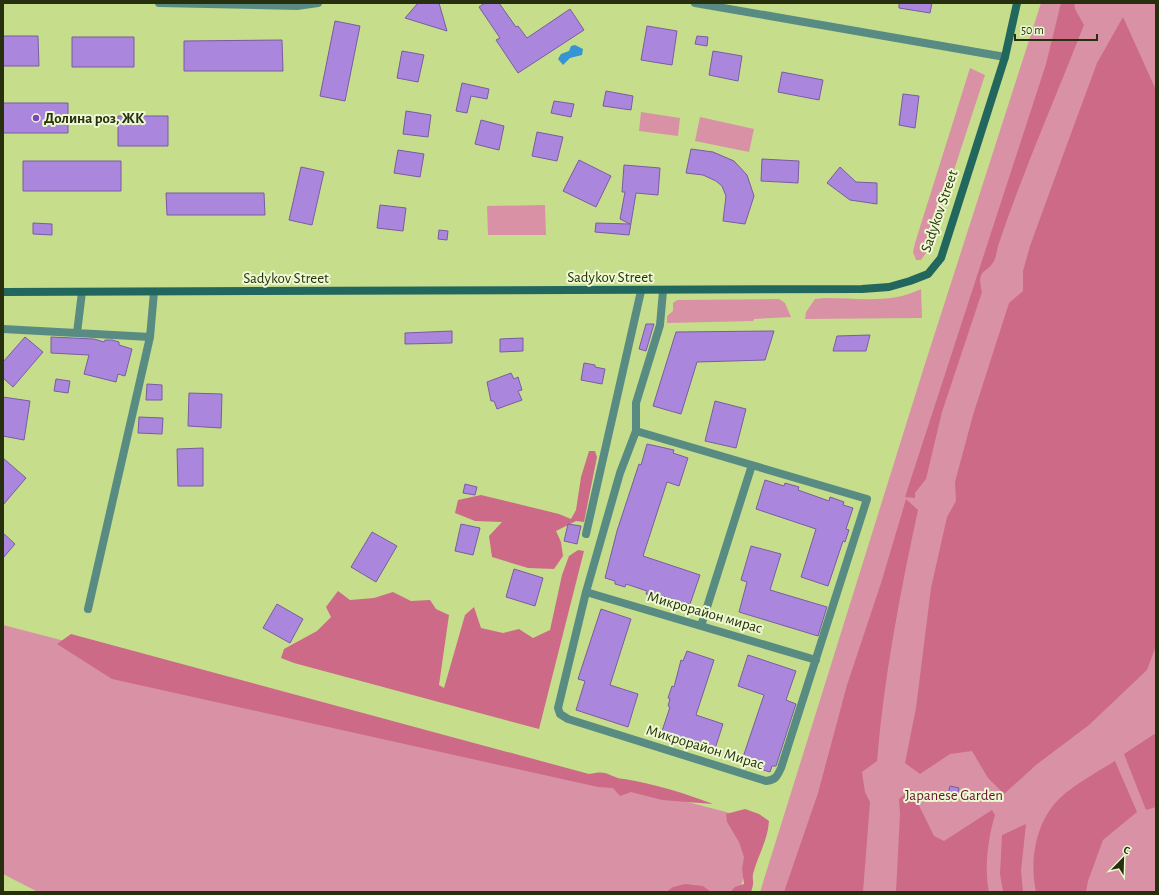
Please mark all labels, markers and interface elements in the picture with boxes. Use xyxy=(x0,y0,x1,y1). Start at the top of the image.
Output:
scale bar xyxy=(1015,16,1097,42)
text: 50 m xyxy=(1021,24,1044,36)
place label: Долина роз, ЖК xyxy=(44,111,144,126)
marker: Долина роз, ЖК xyxy=(31,113,41,123)
street label: Sadykov Street xyxy=(918,168,961,254)
street label: Sadykov Street xyxy=(567,270,653,285)
street label: Sadykov Street xyxy=(243,271,329,286)
street label: Микрорайон мирас xyxy=(646,589,764,636)
street label: Микрорайон Мирас xyxy=(644,722,765,773)
park label: Japanese Garden xyxy=(905,788,1003,803)
north arrow xyxy=(1103,839,1143,879)
text: С xyxy=(1122,844,1132,857)

